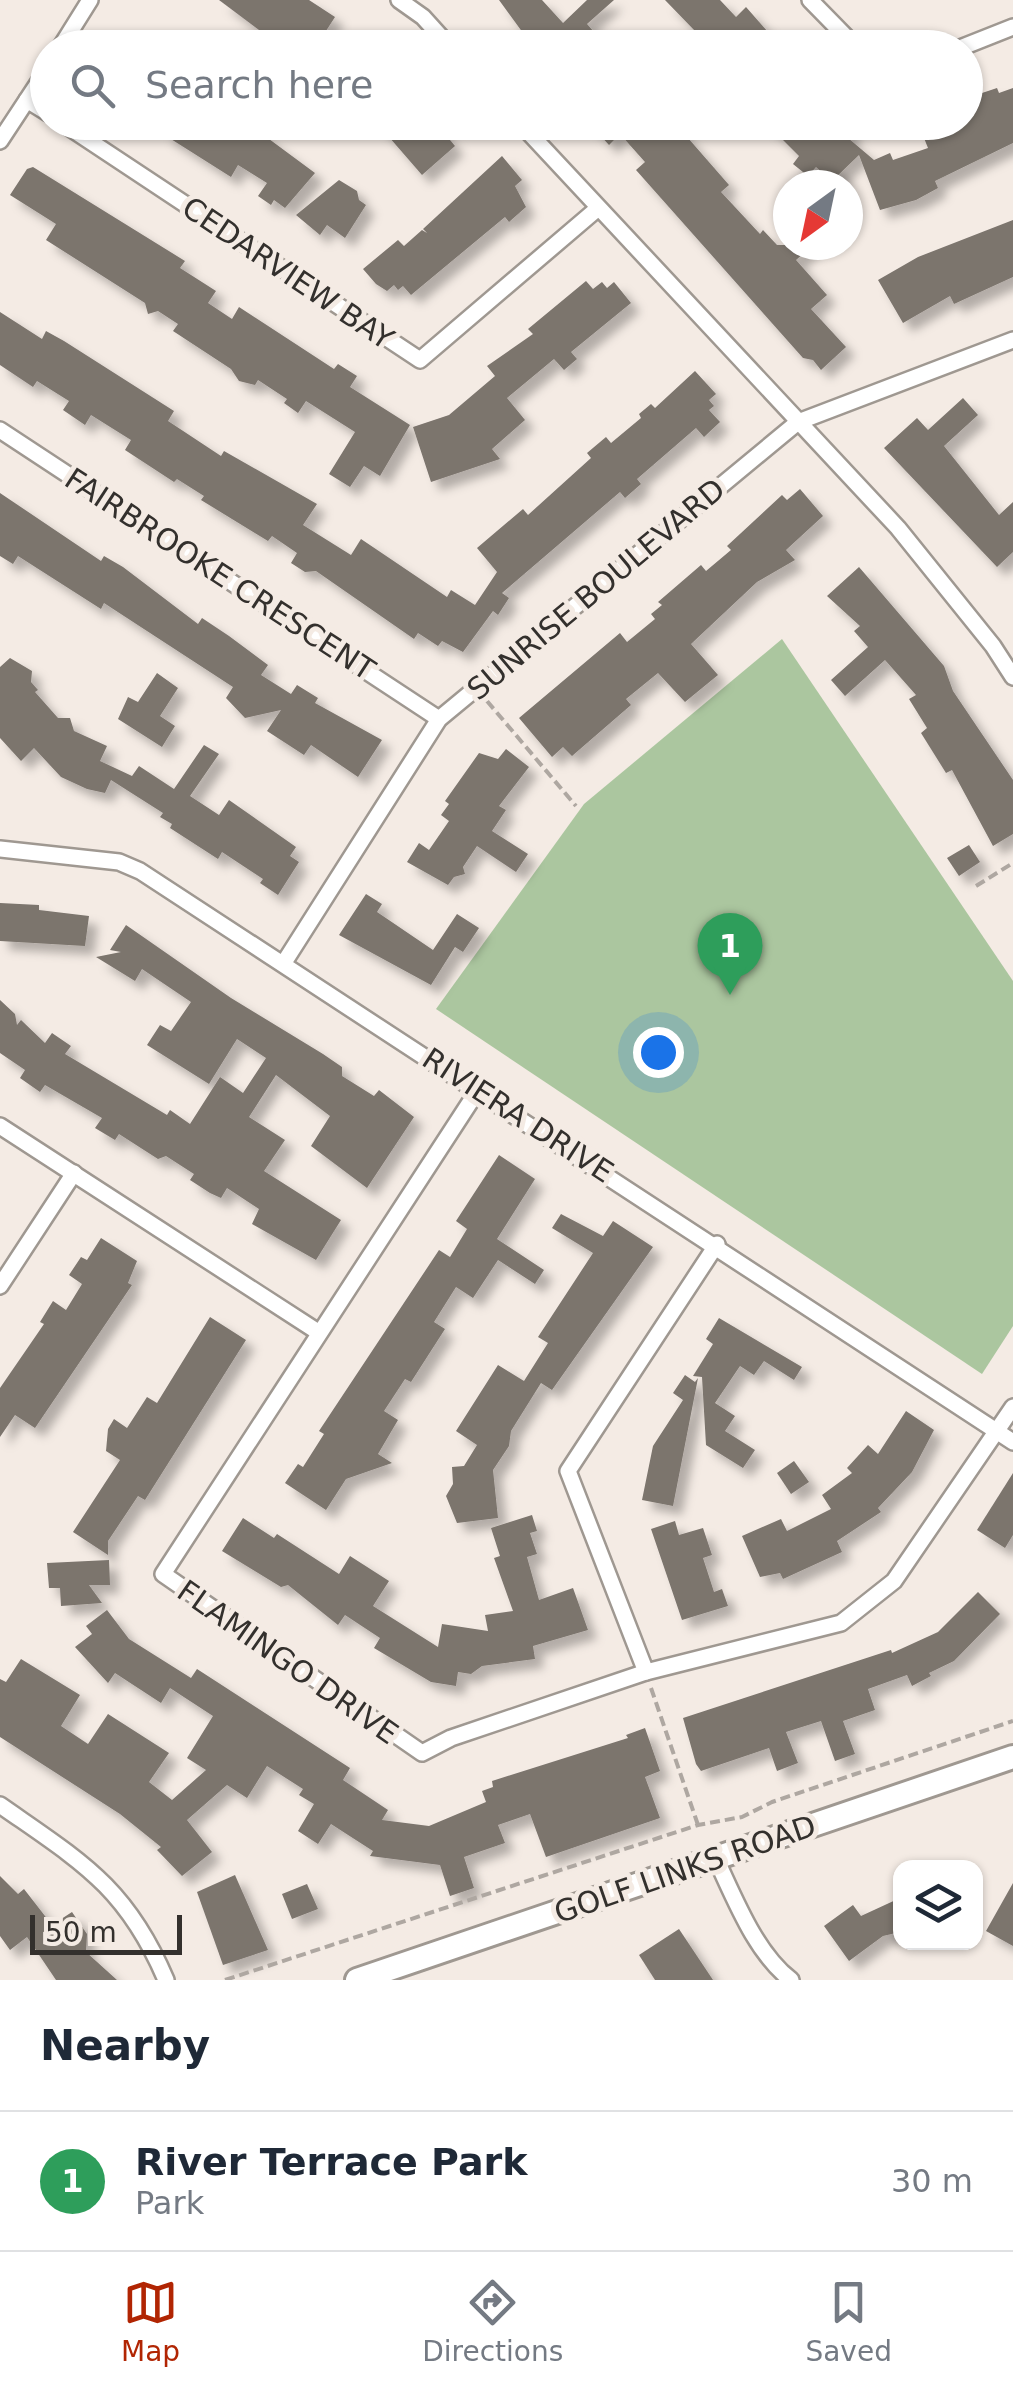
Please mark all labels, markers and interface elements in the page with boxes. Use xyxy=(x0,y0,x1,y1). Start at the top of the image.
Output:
search box xyxy=(30,30,983,140)
icon: search xyxy=(65,58,120,113)
text: Search here xyxy=(145,63,373,107)
north arrow xyxy=(773,170,863,260)
street label: CEDARVIEW BAY xyxy=(176,189,401,357)
street label: FAIRBROOKE CRESCENT xyxy=(59,461,382,688)
street label: SUNRISE BOULEVARD xyxy=(460,471,732,707)
pin: 1 xyxy=(698,912,762,995)
your location xyxy=(633,1027,684,1078)
street label: RIVIERA DRIVE xyxy=(416,1040,620,1190)
street label: FLAMINGO DRIVE xyxy=(171,1573,405,1751)
street label: GOLF LINKS ROAD xyxy=(550,1808,820,1930)
map controls xyxy=(893,1860,983,1950)
button: layers xyxy=(893,1860,983,1950)
scale bar xyxy=(30,1910,182,1954)
text: 50 m xyxy=(45,1916,117,1949)
text: Nearby xyxy=(40,2021,210,2070)
text: River Terrace Park xyxy=(135,2140,528,2184)
text: 1 xyxy=(61,2162,84,2200)
text: 30 m xyxy=(891,2162,973,2200)
text: Park xyxy=(135,2184,204,2222)
tab: Map xyxy=(121,2275,180,2368)
tab: Directions xyxy=(422,2275,563,2368)
tab: Saved xyxy=(805,2275,892,2368)

